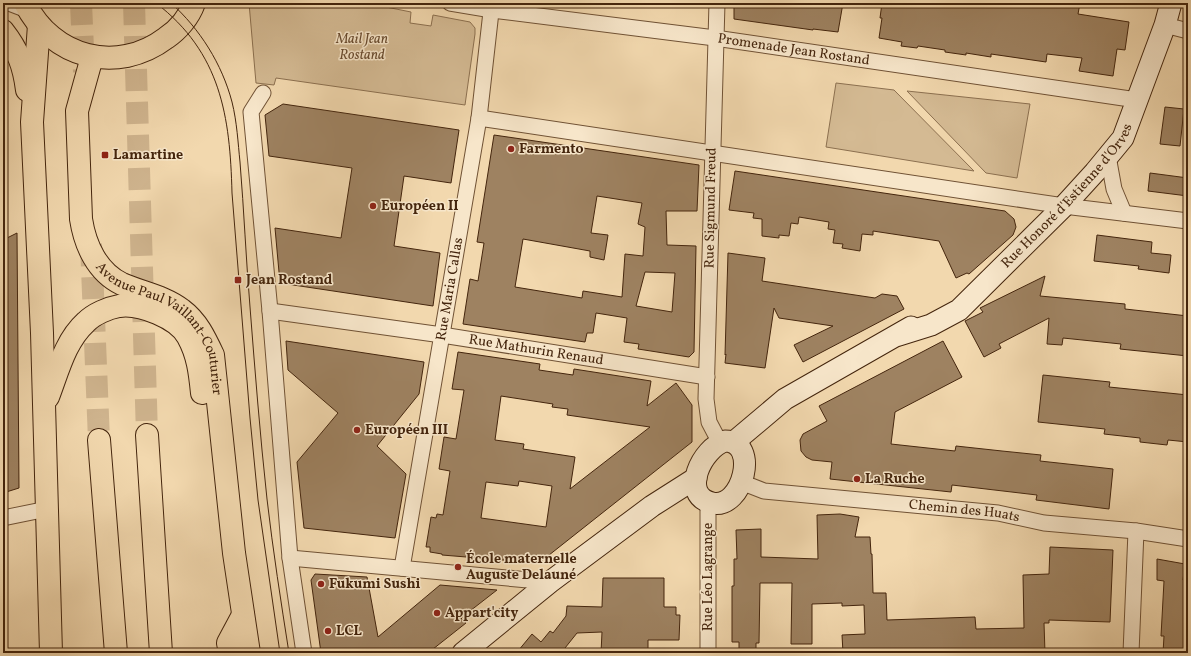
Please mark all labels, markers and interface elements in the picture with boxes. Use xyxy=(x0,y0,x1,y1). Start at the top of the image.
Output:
street label: Promenade Jean Rostand xyxy=(716,29,871,70)
park label: Mail Jean Rostand xyxy=(335,30,388,65)
street label: Rue Honoré d'Estienne d'Orves xyxy=(997,121,1137,272)
place label: Farmento xyxy=(519,140,584,159)
marker: Farmento xyxy=(506,144,516,154)
place label: Lamartine xyxy=(113,146,183,165)
street label: Rue Sigmund Freud xyxy=(700,147,722,269)
marker: Lamartine xyxy=(100,150,110,160)
place label: Européen II xyxy=(381,197,459,216)
marker: Européen II xyxy=(368,201,378,211)
street label: Rue Maria Callas xyxy=(432,236,468,342)
street label: Avenue Paul Vaillant-Couturier xyxy=(91,258,227,396)
place label: Jean Rostand xyxy=(245,271,333,290)
marker: Jean Rostand xyxy=(233,275,243,285)
street label: Rue Mathurin Renaud xyxy=(467,330,605,370)
place label: Européen III xyxy=(365,421,448,440)
marker: Européen III xyxy=(352,425,362,435)
place label: La Ruche xyxy=(865,470,925,489)
marker: La Ruche xyxy=(852,474,862,484)
street label: Chemin des Huats xyxy=(908,495,1022,527)
street label: Rue Léo Lagrange xyxy=(699,522,718,631)
place label: École maternelle Auguste Delauné xyxy=(466,550,577,585)
marker: École maternelle Auguste Delauné xyxy=(453,562,463,572)
place label: Fukumi Sushi xyxy=(329,575,421,594)
marker: Fukumi Sushi xyxy=(316,579,326,589)
place label: Appart'city xyxy=(445,604,518,623)
marker: Appart'city xyxy=(432,608,442,618)
place label: LCL xyxy=(336,622,362,641)
marker: LCL xyxy=(323,626,333,636)

